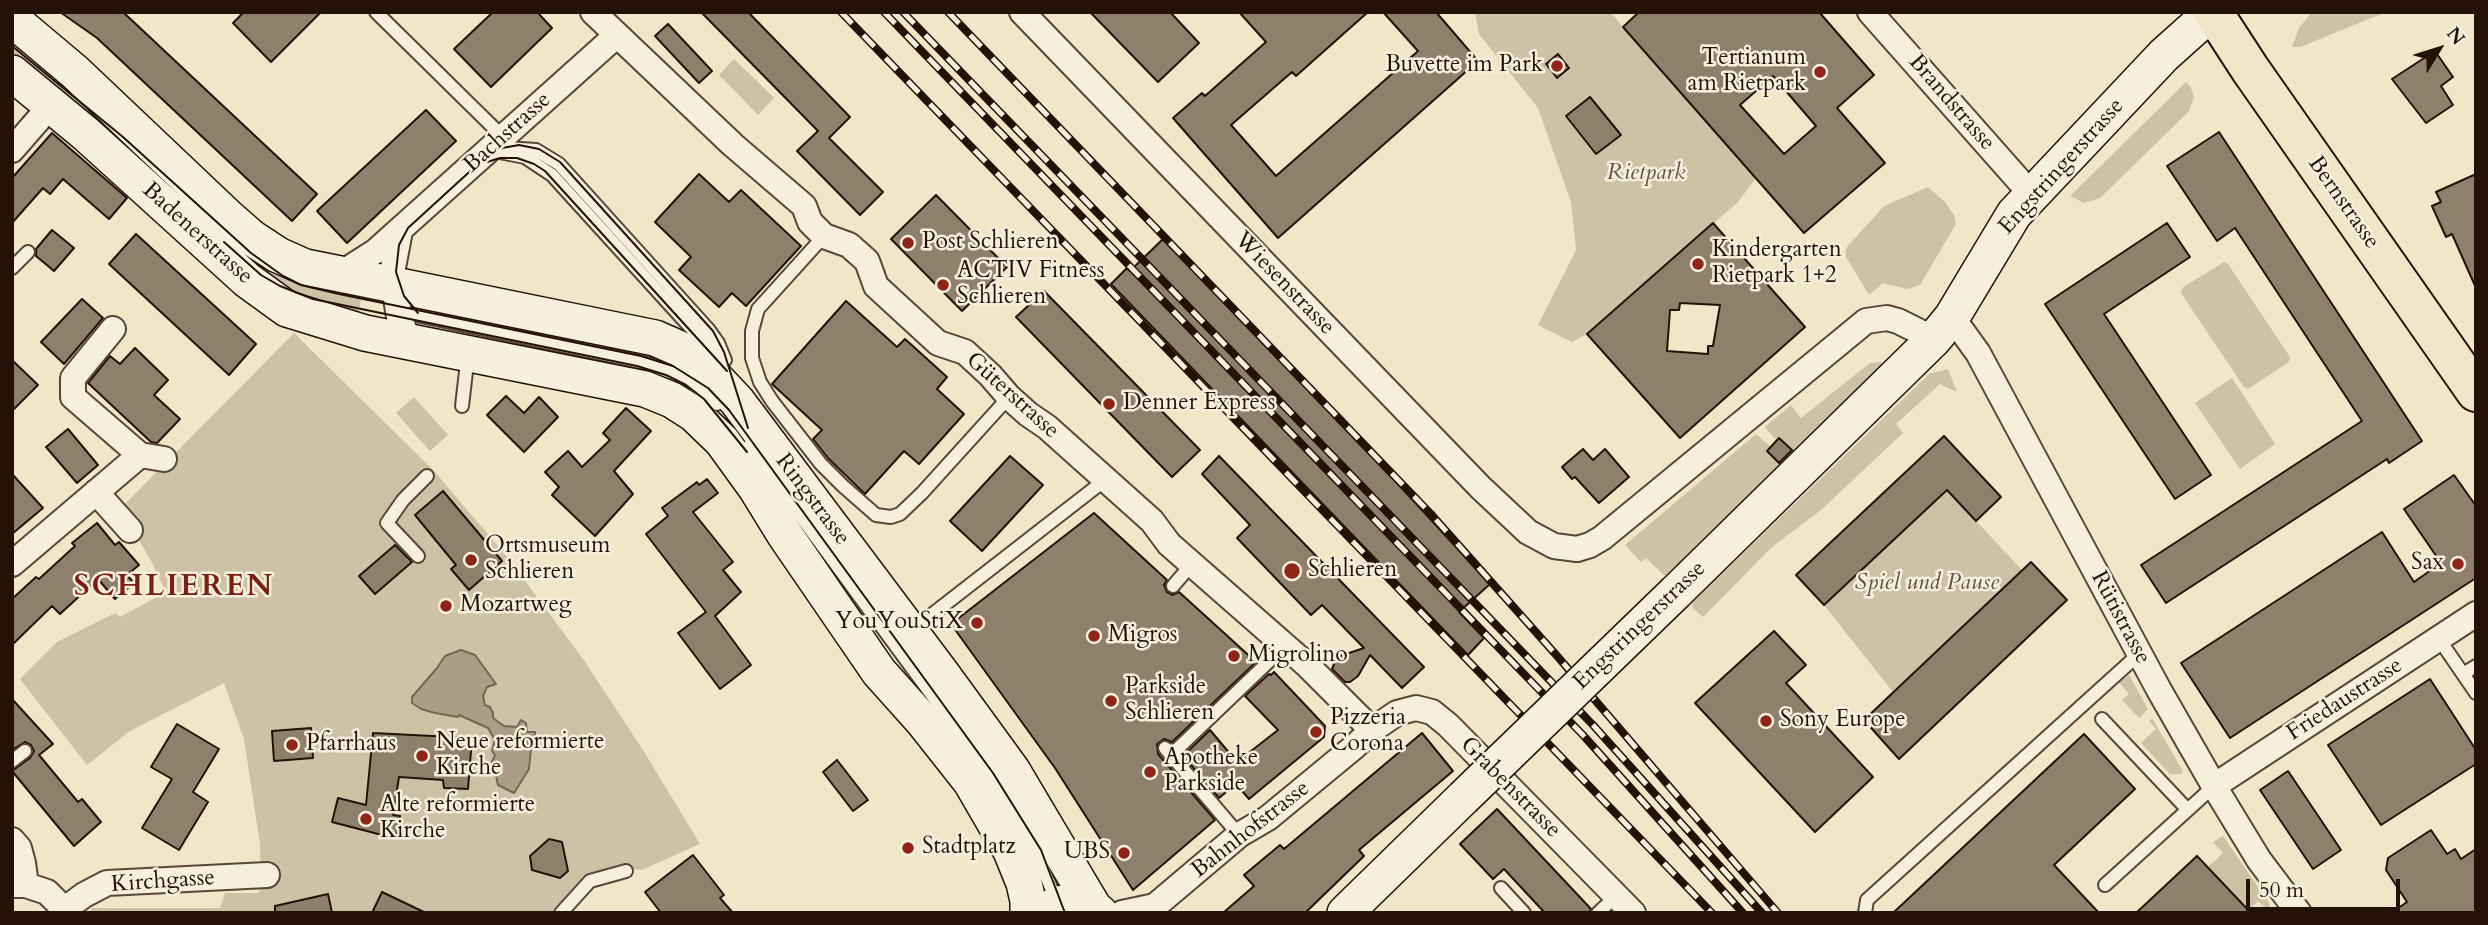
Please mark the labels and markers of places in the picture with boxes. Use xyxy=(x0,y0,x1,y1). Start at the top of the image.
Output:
place label: Tertianum am Rietpark xyxy=(1687,45,1806,99)
place label: Buvette im Park xyxy=(1385,52,1543,80)
marker: Buvette im Park xyxy=(1549,58,1565,74)
marker: Tertianum am Rietpark xyxy=(1812,64,1828,80)
place label: Post Schlieren xyxy=(922,229,1058,257)
marker: Post Schlieren xyxy=(900,235,916,251)
place label: Kindergarten Rietpark 1+2 xyxy=(1712,237,1842,291)
marker: Kindergarten Rietpark 1+2 xyxy=(1690,256,1706,272)
place label: ACTIV Fitness Schlieren xyxy=(957,258,1104,312)
marker: ACTIV Fitness Schlieren xyxy=(935,277,951,293)
place label: Denner Express xyxy=(1123,390,1275,418)
marker: Denner Express xyxy=(1101,396,1117,412)
place label: Ortsmuseum Schlieren xyxy=(485,533,611,587)
place label: Sax xyxy=(2411,550,2444,578)
marker: Ortsmuseum Schlieren xyxy=(463,552,479,568)
marker: Sax xyxy=(2450,556,2466,572)
place label: Schlieren xyxy=(1308,557,1397,585)
marker: Schlieren xyxy=(1282,561,1302,581)
place label: Mozartweg xyxy=(460,592,572,620)
marker: Mozartweg xyxy=(438,598,454,614)
place label: YouYouStiX xyxy=(835,609,963,637)
marker: YouYouStiX xyxy=(969,615,985,631)
place label: Migros xyxy=(1108,622,1178,650)
marker: Migros xyxy=(1086,628,1102,644)
place label: Migrolino xyxy=(1248,642,1348,670)
marker: Migrolino xyxy=(1226,648,1242,664)
place label: Parkside Schlieren xyxy=(1125,674,1214,728)
marker: Parkside Schlieren xyxy=(1103,693,1119,709)
place label: Pizzeria Corona xyxy=(1330,705,1406,759)
place label: Sony Europe xyxy=(1780,707,1906,735)
marker: Sony Europe xyxy=(1758,713,1774,729)
marker: Pizzeria Corona xyxy=(1308,724,1324,740)
place label: Neue reformierte Kirche xyxy=(436,729,604,783)
place label: Pfarrhaus xyxy=(306,731,396,759)
marker: Pfarrhaus xyxy=(284,737,300,753)
place label: Apotheke Parkside xyxy=(1164,745,1258,799)
marker: Neue reformierte Kirche xyxy=(414,748,430,764)
marker: Apotheke Parkside xyxy=(1142,764,1158,780)
place label: Alte reformierte Kirche xyxy=(380,792,535,846)
marker: Alte reformierte Kirche xyxy=(358,811,374,827)
place label: Stadtplatz xyxy=(922,834,1016,862)
place label: UBS xyxy=(1064,839,1110,867)
marker: Stadtplatz xyxy=(900,840,916,856)
marker: UBS xyxy=(1116,845,1132,861)

